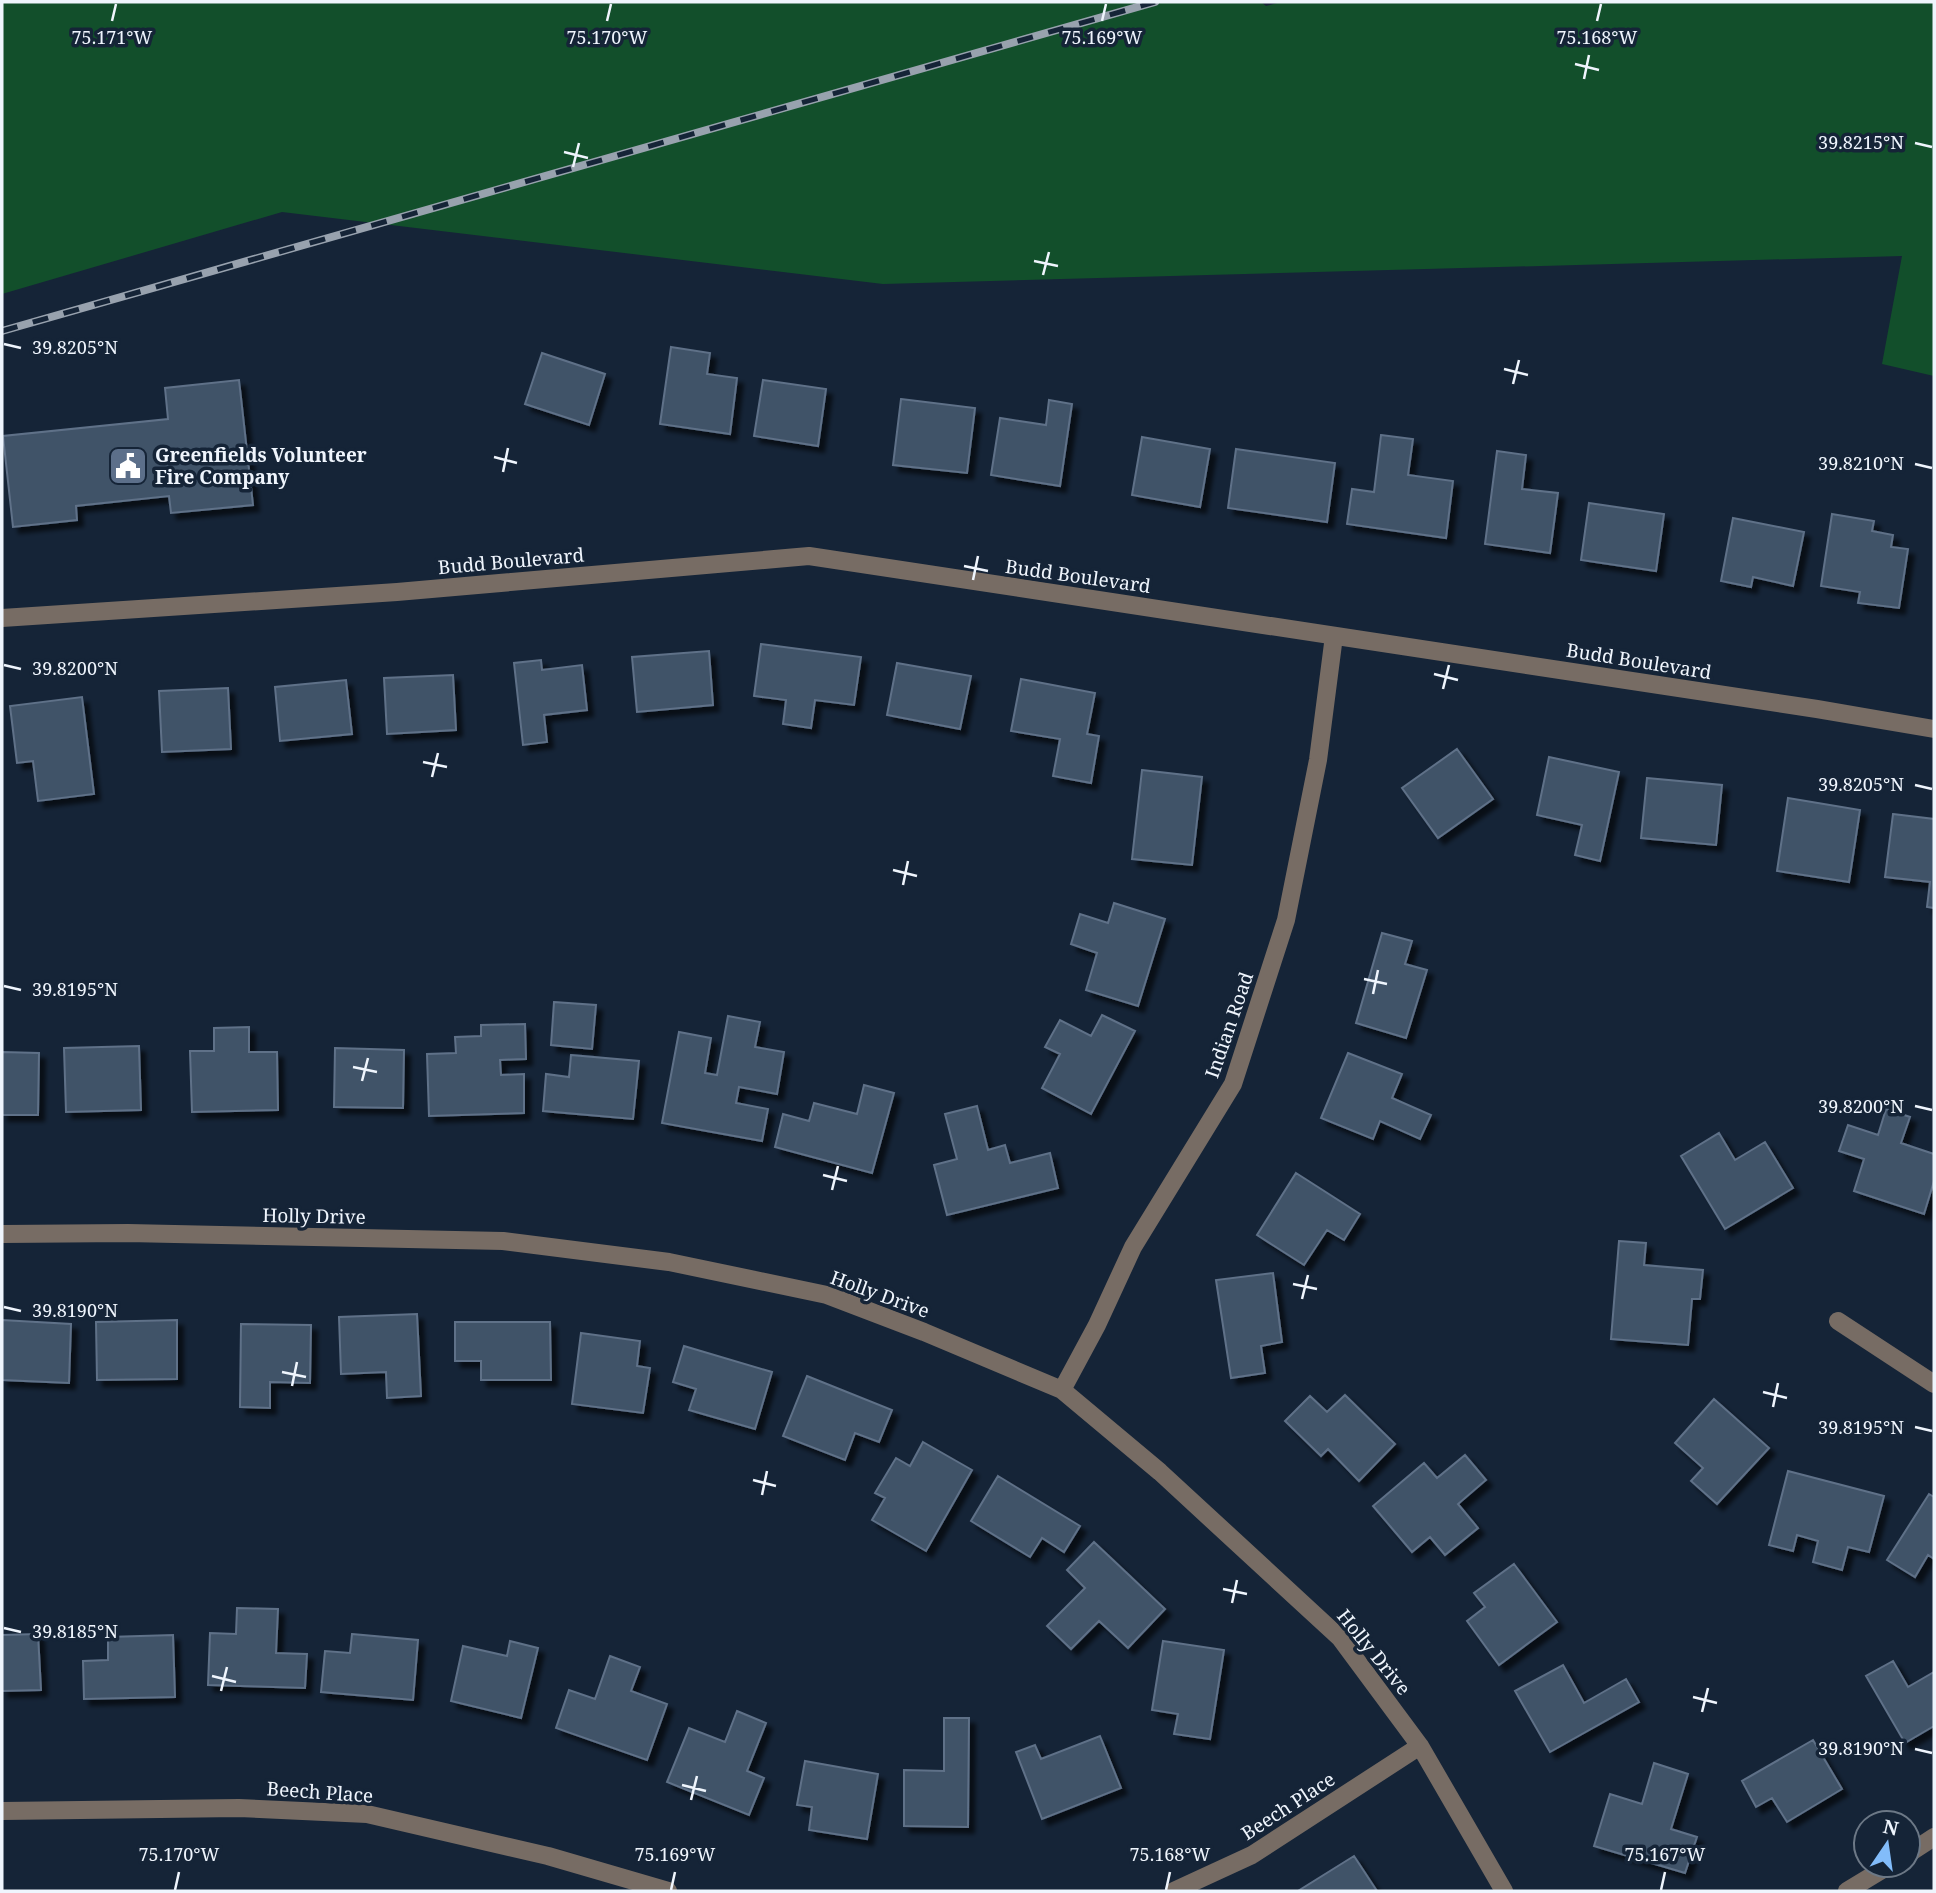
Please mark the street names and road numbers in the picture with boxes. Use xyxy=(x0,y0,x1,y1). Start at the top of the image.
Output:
street label: Budd Boulevard xyxy=(437,542,585,580)
street label: Budd Boulevard xyxy=(1004,553,1153,599)
street label: Budd Boulevard xyxy=(1565,637,1714,685)
street label: Indian Road xyxy=(1199,968,1259,1082)
street label: Holly Drive xyxy=(262,1202,366,1230)
street label: Holly Drive xyxy=(827,1264,933,1324)
street label: Holly Drive xyxy=(1331,1604,1417,1700)
street label: Beech Place xyxy=(1236,1766,1340,1846)
street label: Beech Place xyxy=(266,1775,374,1809)

